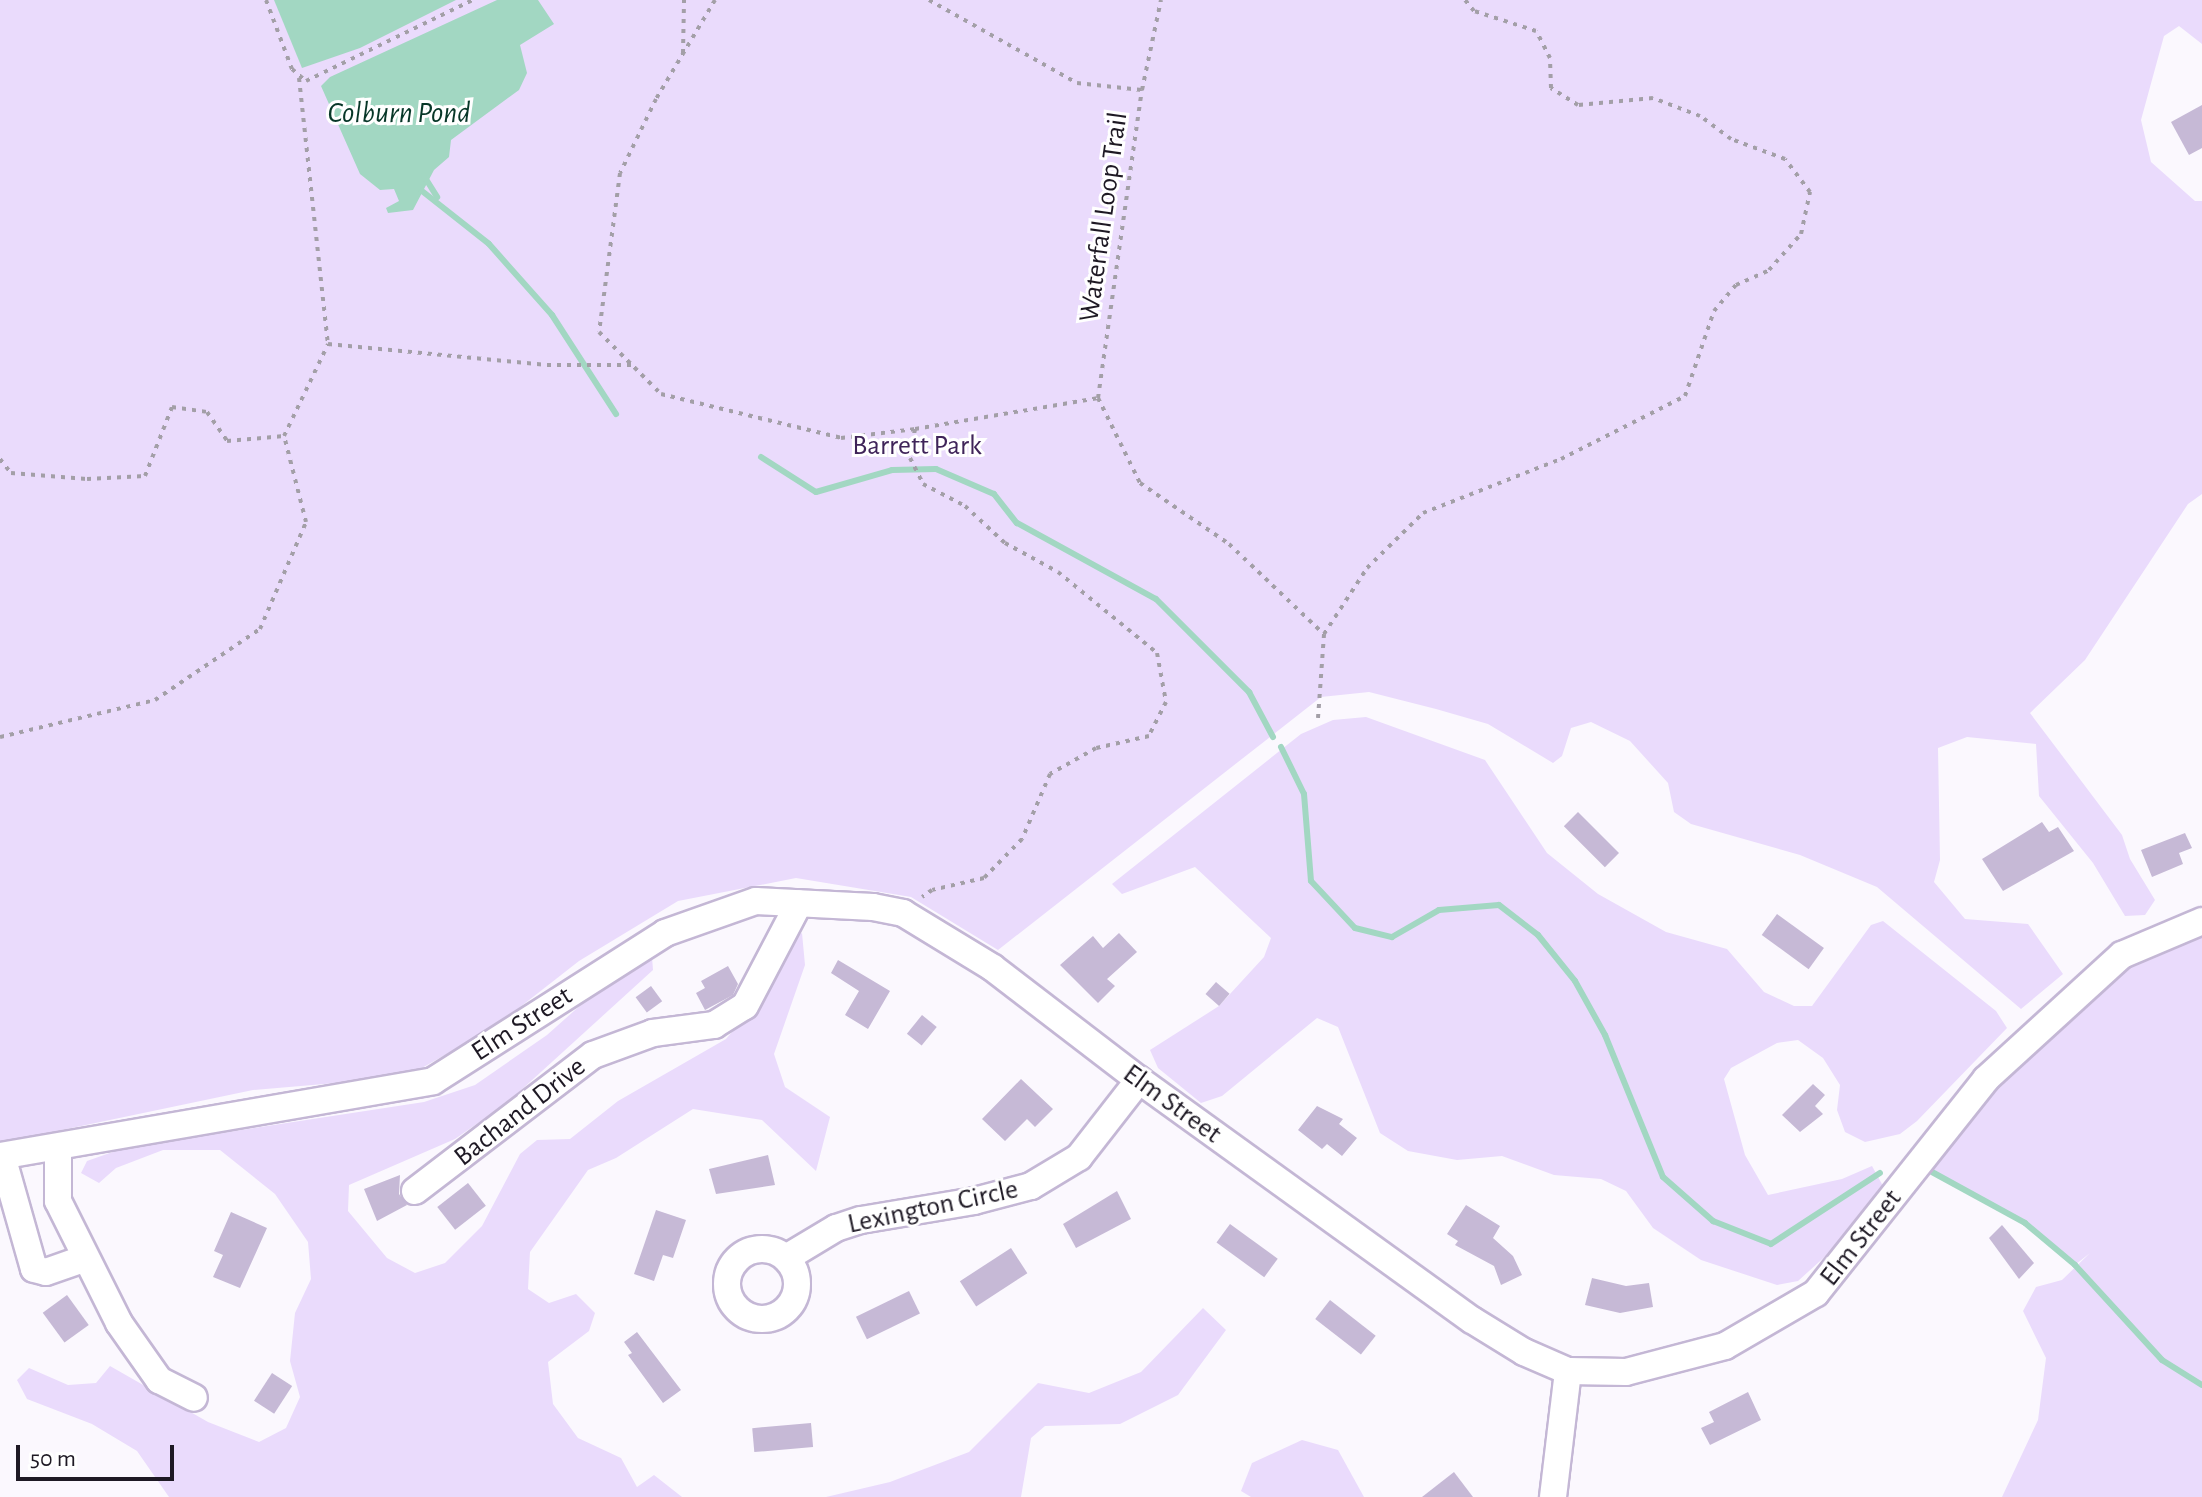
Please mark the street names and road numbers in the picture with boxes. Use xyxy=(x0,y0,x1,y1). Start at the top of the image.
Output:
street label: Waterfall Loop Trail xyxy=(1073,110,1135,324)
street label: Elm Street xyxy=(465,979,579,1069)
street label: Bachand Drive xyxy=(448,1050,592,1174)
street label: Elm Street xyxy=(1116,1057,1228,1151)
street label: Lexington Circle xyxy=(845,1173,1021,1241)
street label: Elm Street xyxy=(1813,1183,1909,1293)

